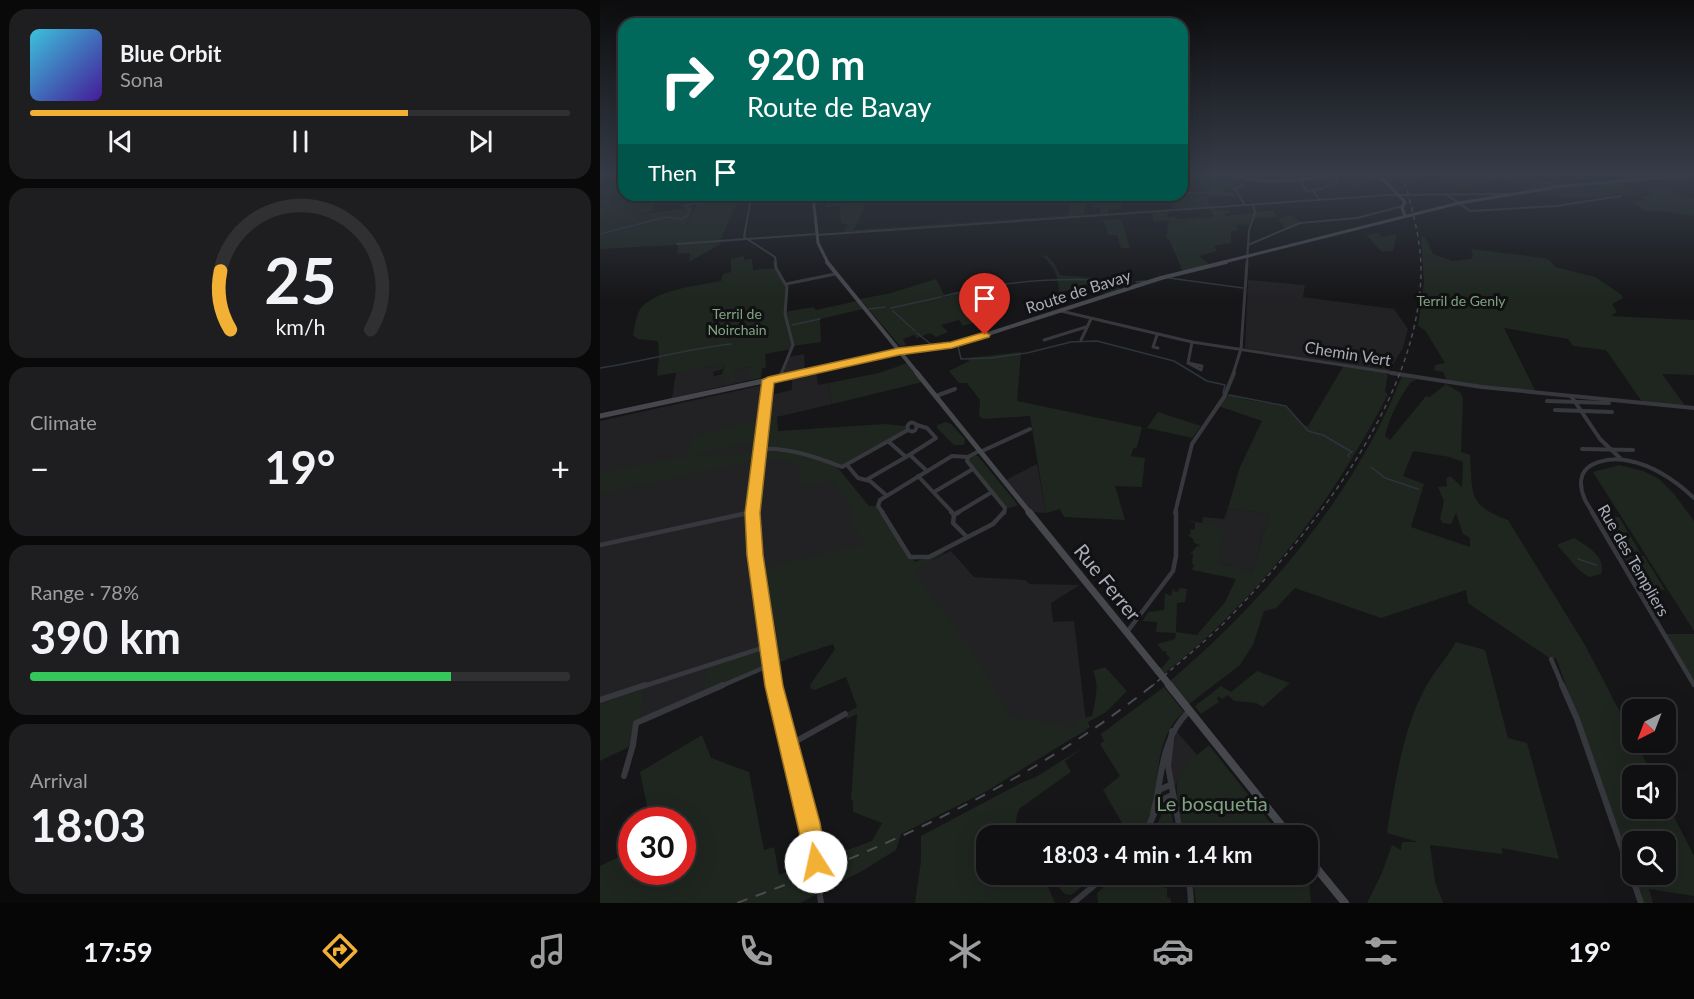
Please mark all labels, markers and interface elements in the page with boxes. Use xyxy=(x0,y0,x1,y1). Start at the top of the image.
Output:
text: 920 m xyxy=(747,39,865,89)
text: Blue Orbit xyxy=(120,40,221,67)
icon: right xyxy=(648,42,726,120)
text: Sona xyxy=(120,67,163,91)
text: Route de Bavay xyxy=(747,90,932,123)
icon: previous xyxy=(104,125,137,158)
icon: pause xyxy=(284,125,317,158)
icon: next xyxy=(464,125,497,158)
icon: arrive xyxy=(709,156,742,189)
text: Then xyxy=(648,159,697,186)
text: 25 xyxy=(264,242,336,317)
street label: Route de Bavay xyxy=(1023,265,1134,317)
pin xyxy=(959,273,1010,335)
icon: arrive xyxy=(968,282,1001,315)
park label: Terril de Genly xyxy=(1416,292,1506,309)
park label: Terril de Noirchain xyxy=(707,305,767,338)
text: km/h xyxy=(275,314,325,340)
street label: Chemin Vert xyxy=(1303,337,1393,369)
text: Climate xyxy=(30,410,97,434)
text: 19° xyxy=(265,440,335,494)
text: − xyxy=(30,448,49,488)
text: + xyxy=(551,448,570,488)
street label: Rue des Templiers xyxy=(1594,501,1674,619)
street label: Rue Ferrer xyxy=(1070,539,1147,626)
text: Range · 78% xyxy=(30,580,139,604)
text: 390 km xyxy=(30,610,181,664)
north arrow xyxy=(1622,699,1676,753)
map controls xyxy=(1622,699,1676,885)
button: sound xyxy=(1622,765,1676,819)
text: Arrival xyxy=(30,768,88,792)
park label: Le bosquetia xyxy=(1156,791,1268,815)
text: 18:03 xyxy=(30,798,146,852)
speed limit sign: 30 xyxy=(618,807,696,885)
position arrow xyxy=(784,830,848,894)
button: search xyxy=(1622,831,1676,885)
text: 18:03 · 4 min · 1.4 km xyxy=(1042,841,1252,868)
icon: directions xyxy=(319,930,361,972)
icon: music xyxy=(527,930,569,972)
icon: phone xyxy=(735,930,777,972)
icon: climate xyxy=(944,930,986,972)
icon: car xyxy=(1152,930,1194,972)
icon: filters xyxy=(1360,930,1402,972)
text: 17:59 xyxy=(83,935,153,968)
text: 19° xyxy=(1568,935,1611,968)

